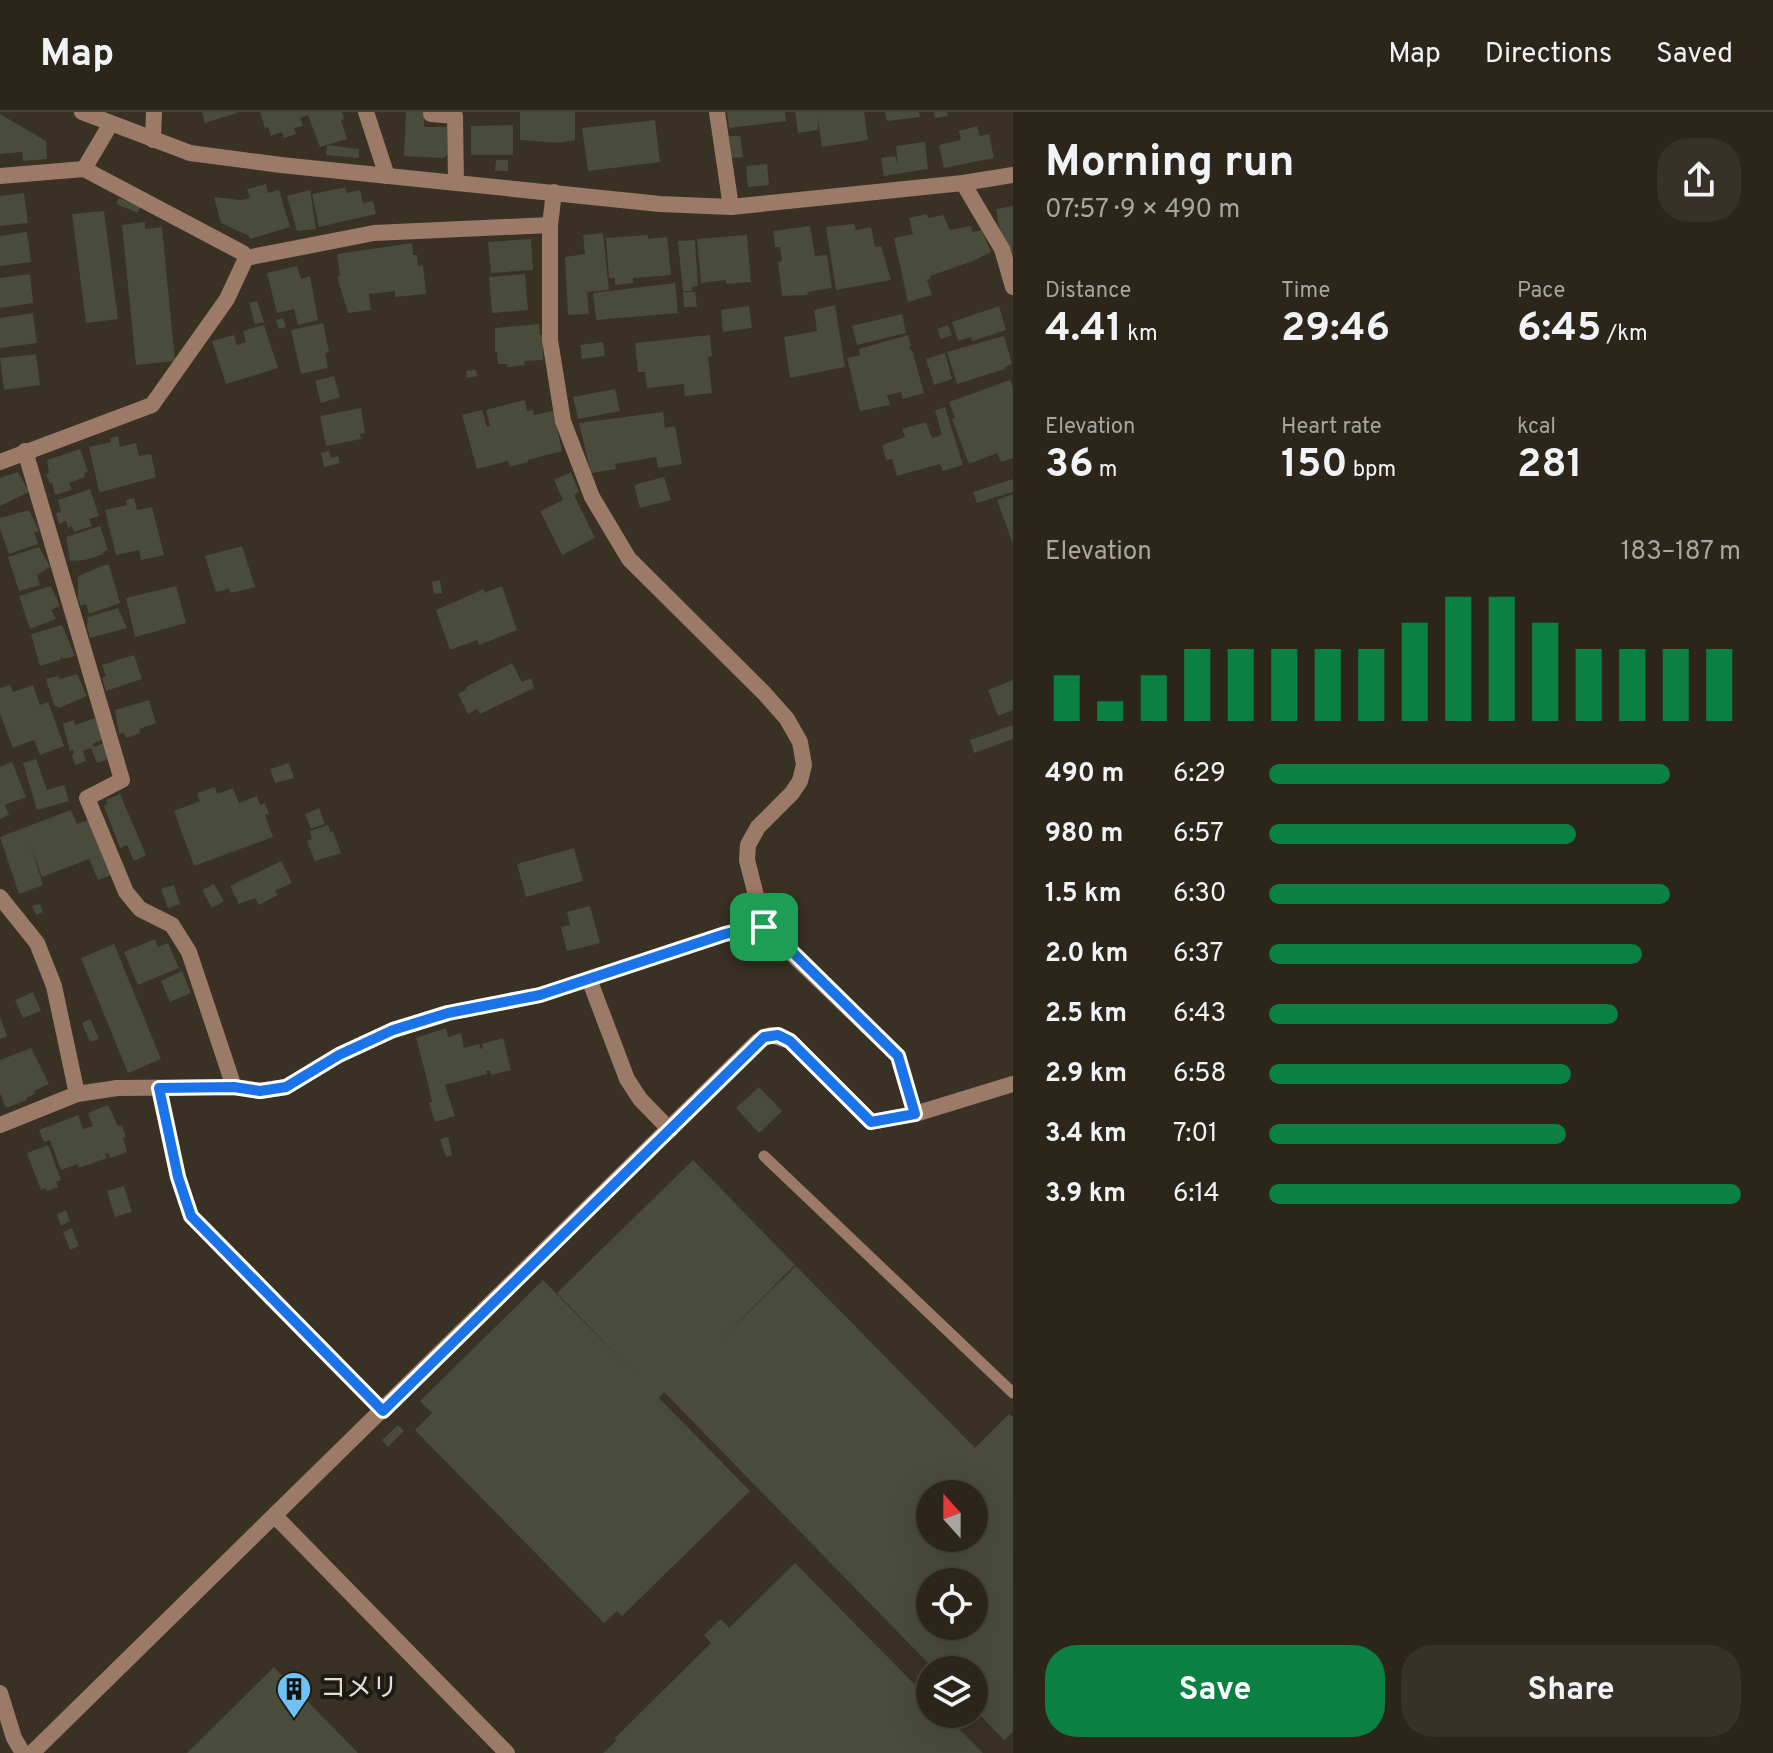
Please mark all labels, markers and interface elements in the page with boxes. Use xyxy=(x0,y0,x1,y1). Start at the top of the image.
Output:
text: Map xyxy=(40,31,114,80)
text: Map xyxy=(1388,37,1441,73)
text: Directions xyxy=(1485,37,1612,73)
text: Saved xyxy=(1656,37,1733,73)
text: Morning run xyxy=(1045,136,1295,192)
button: share xyxy=(1657,138,1741,222)
text: 07:57 · 9 × 490 m xyxy=(1045,194,1240,227)
text: Distance xyxy=(1045,278,1131,305)
text: Time xyxy=(1281,278,1330,305)
text: Pace xyxy=(1517,278,1565,305)
text: 4.41 xyxy=(1045,305,1122,355)
text: 29:46 xyxy=(1281,305,1390,355)
text: 6:45 xyxy=(1517,305,1601,355)
text: km xyxy=(1122,321,1158,348)
text: /km xyxy=(1601,321,1648,348)
text: Elevation xyxy=(1045,414,1135,441)
text: Heart rate xyxy=(1281,414,1382,441)
text: kcal xyxy=(1517,414,1556,441)
text: 36 xyxy=(1045,441,1094,491)
text: 150 xyxy=(1281,441,1348,491)
text: 281 xyxy=(1517,441,1583,491)
text: m xyxy=(1094,457,1117,484)
text: bpm xyxy=(1348,457,1396,484)
text: Elevation xyxy=(1045,536,1152,569)
text: 183–187 m xyxy=(1621,536,1741,569)
text: 490 m xyxy=(1045,758,1124,791)
text: 6:29 xyxy=(1173,758,1226,791)
text: 980 m xyxy=(1045,818,1123,851)
text: 6:57 xyxy=(1173,818,1224,851)
text: 1.5 km xyxy=(1045,878,1122,911)
text: 6:30 xyxy=(1173,878,1226,911)
pin xyxy=(730,893,798,961)
icon: arrive xyxy=(742,905,786,949)
text: 2.0 km xyxy=(1045,938,1128,971)
text: 6:37 xyxy=(1173,938,1223,971)
text: 2.5 km xyxy=(1045,998,1127,1031)
text: 6:43 xyxy=(1173,998,1226,1031)
text: 2.9 km xyxy=(1045,1058,1127,1091)
text: 6:58 xyxy=(1173,1058,1226,1091)
text: 3.4 km xyxy=(1045,1118,1127,1151)
text: 7:01 xyxy=(1173,1118,1218,1151)
text: 3.9 km xyxy=(1045,1178,1126,1211)
text: 6:14 xyxy=(1173,1178,1220,1211)
north arrow xyxy=(916,1480,988,1552)
map controls xyxy=(916,1480,988,1728)
button: locate xyxy=(916,1568,988,1640)
button: Save xyxy=(1045,1645,1385,1737)
button: Share xyxy=(1401,1645,1741,1737)
button: layers xyxy=(916,1656,988,1728)
building icon: コメリ xyxy=(275,1670,313,1720)
place label: コメリ xyxy=(320,1673,398,1706)

